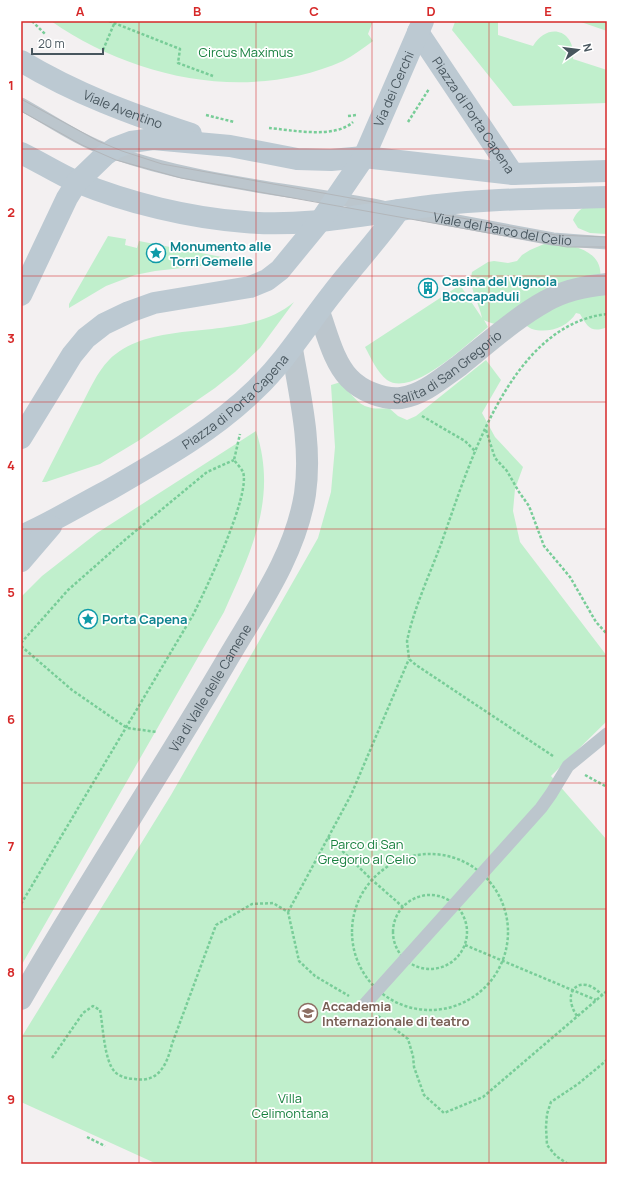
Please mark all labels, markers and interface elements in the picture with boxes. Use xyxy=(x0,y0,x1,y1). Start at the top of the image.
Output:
text: A xyxy=(76,2,85,20)
text: B xyxy=(193,2,201,20)
text: C xyxy=(309,2,319,20)
text: D xyxy=(426,2,436,20)
text: E xyxy=(544,2,552,20)
scale bar xyxy=(32,30,103,56)
north arrow xyxy=(558,30,598,70)
text: 20 m xyxy=(38,35,65,52)
text: N xyxy=(580,42,596,53)
park label: Circus Maximus xyxy=(199,43,294,61)
street label: Via dei Cerchi xyxy=(369,48,418,129)
street label: Piazza di Porta Capena xyxy=(428,53,519,177)
text: 1 xyxy=(8,76,14,94)
street label: Viale Aventino xyxy=(80,85,165,133)
text: 2 xyxy=(7,203,15,221)
street label: Viale del Parco del Celio xyxy=(432,208,573,249)
place label: Monumento alle Torri Gemelle xyxy=(170,237,271,270)
place icon: Monumento alle Torri Gemelle xyxy=(145,242,167,264)
place label: Casina del Vignola Boccapaduli xyxy=(442,272,557,305)
building icon: Casina del Vignola Boccapaduli xyxy=(417,277,439,299)
street label: Salita di San Gregorio xyxy=(393,326,506,407)
text: 3 xyxy=(7,329,15,347)
street label: Piazza di Porta Capena xyxy=(178,350,292,453)
text: 4 xyxy=(7,456,15,474)
text: 5 xyxy=(7,583,15,601)
place icon: Porta Capena xyxy=(77,608,99,630)
place label: Porta Capena xyxy=(102,610,187,628)
street label: Via di Valle delle Camene xyxy=(165,620,256,755)
text: 6 xyxy=(7,710,15,728)
park label: Parco di San Gregorio al Celio xyxy=(318,835,416,868)
text: 7 xyxy=(8,837,15,855)
text: 8 xyxy=(7,963,15,981)
place label: Accademia Internazionale di teatro xyxy=(322,997,469,1030)
school or university icon: Accademia Internazionale di teatro xyxy=(297,1002,319,1024)
park label: Villa Celimontana xyxy=(252,1089,328,1122)
text: 9 xyxy=(7,1090,15,1108)

